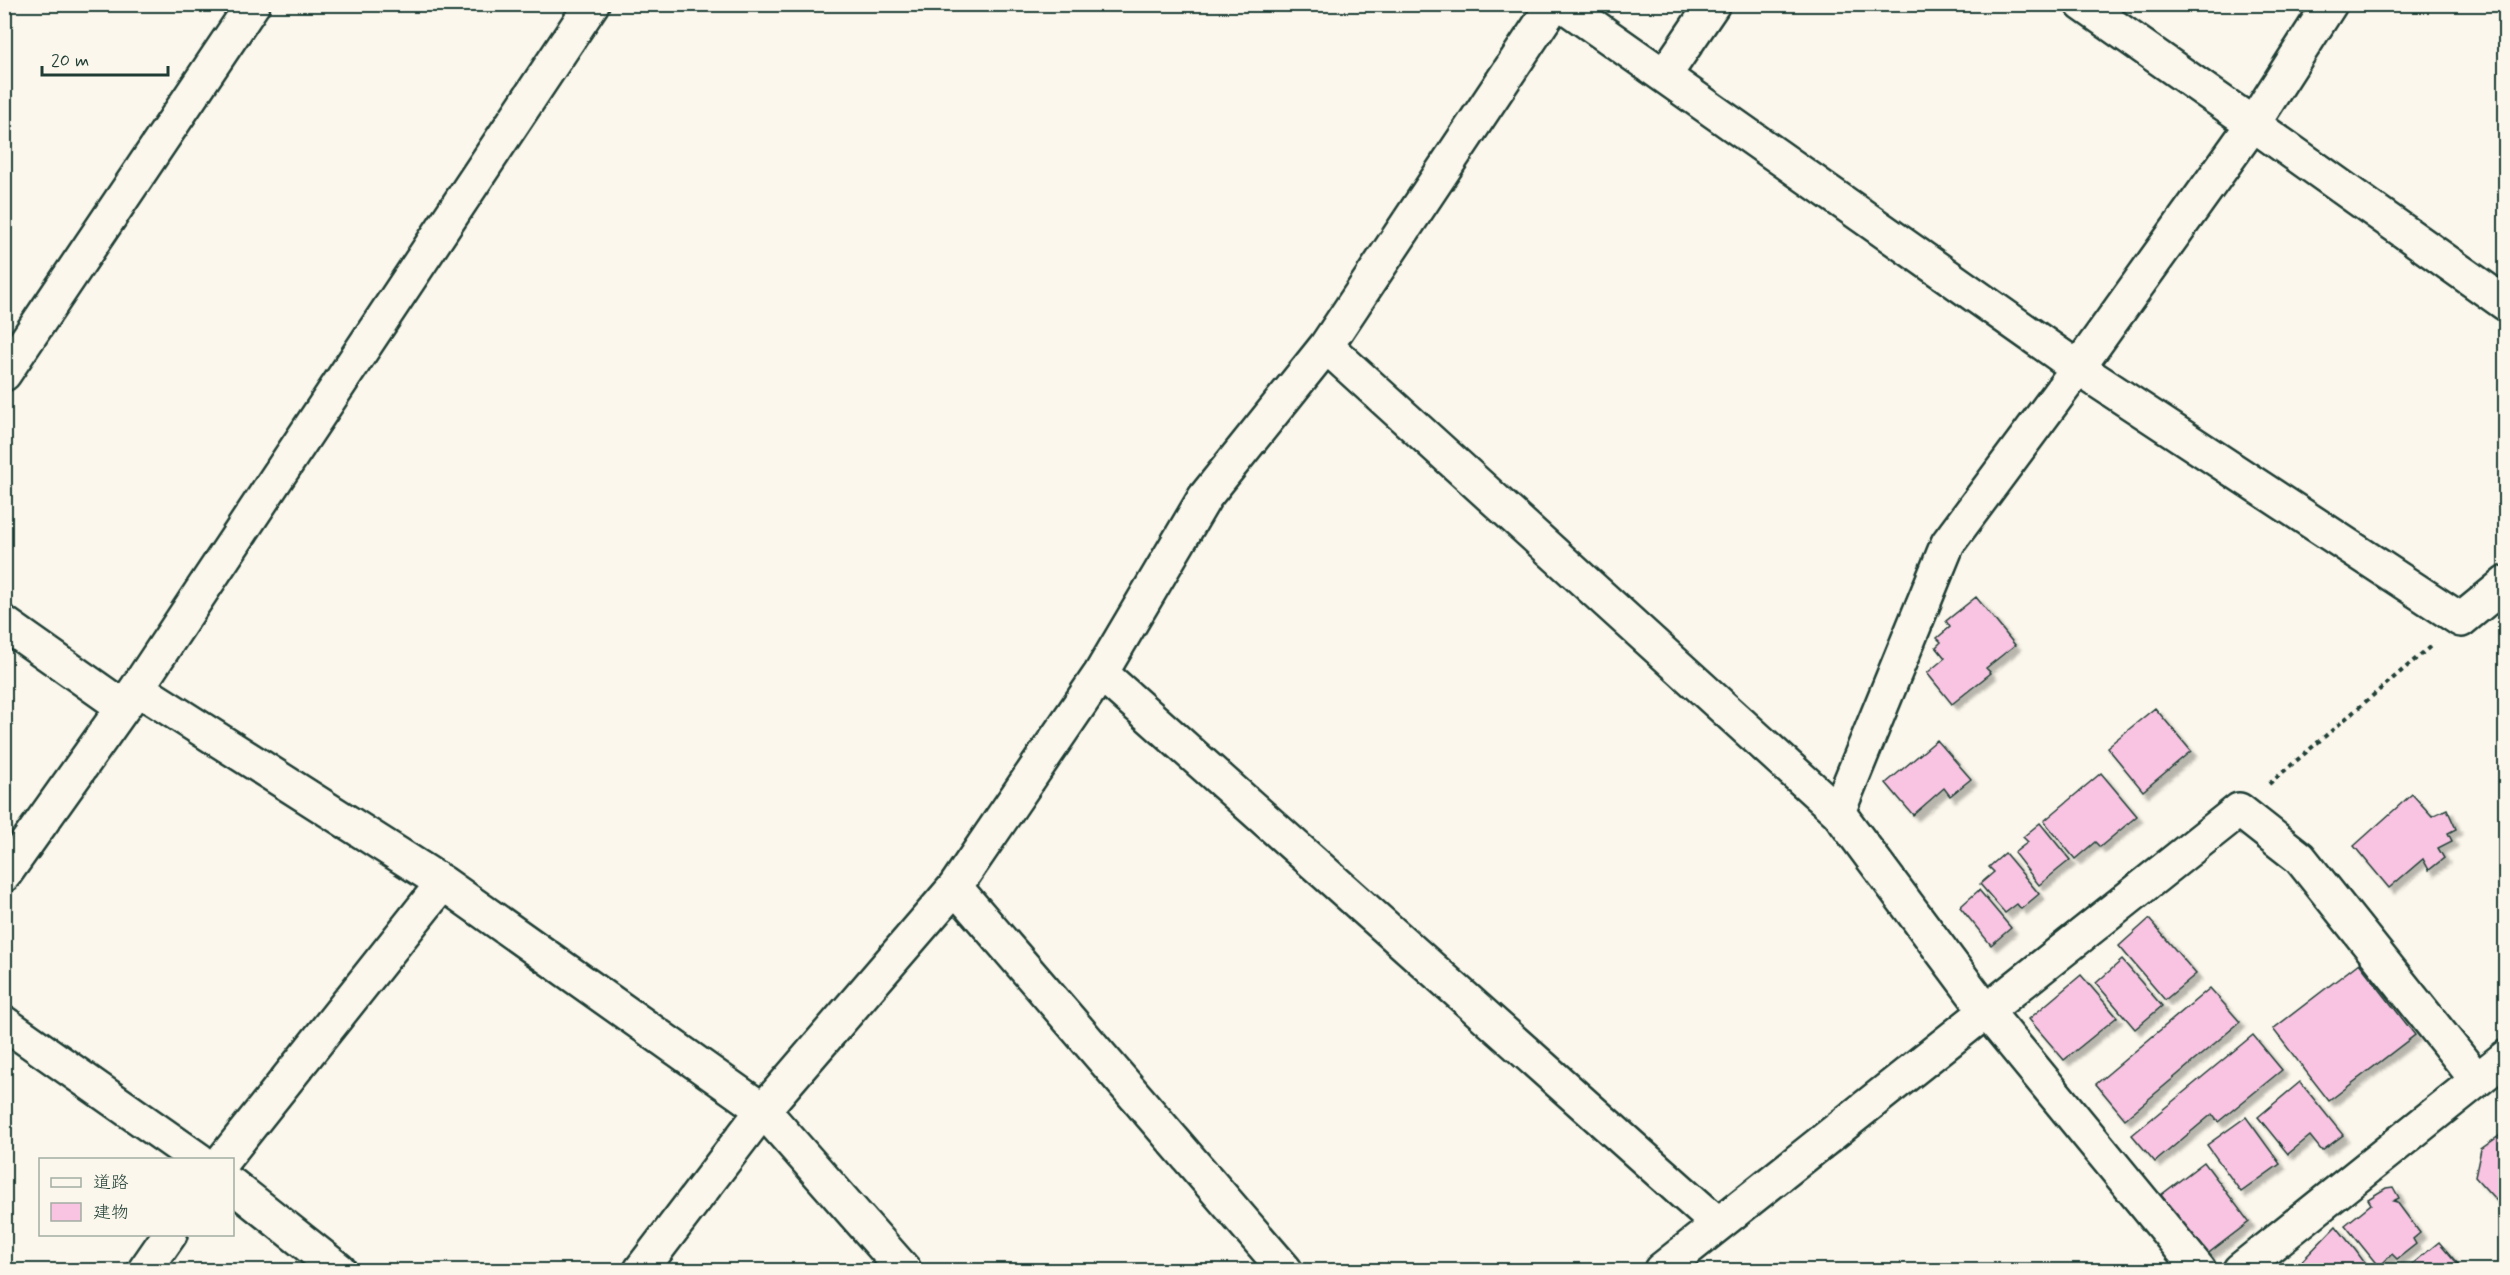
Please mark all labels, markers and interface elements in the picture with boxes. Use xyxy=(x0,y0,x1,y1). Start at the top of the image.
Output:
scale bar xyxy=(42,39,168,77)
text: 20 m xyxy=(51,49,89,73)
legend xyxy=(39,1158,234,1236)
text: 道路 xyxy=(93,1171,129,1195)
text: 建物 xyxy=(93,1201,129,1225)

